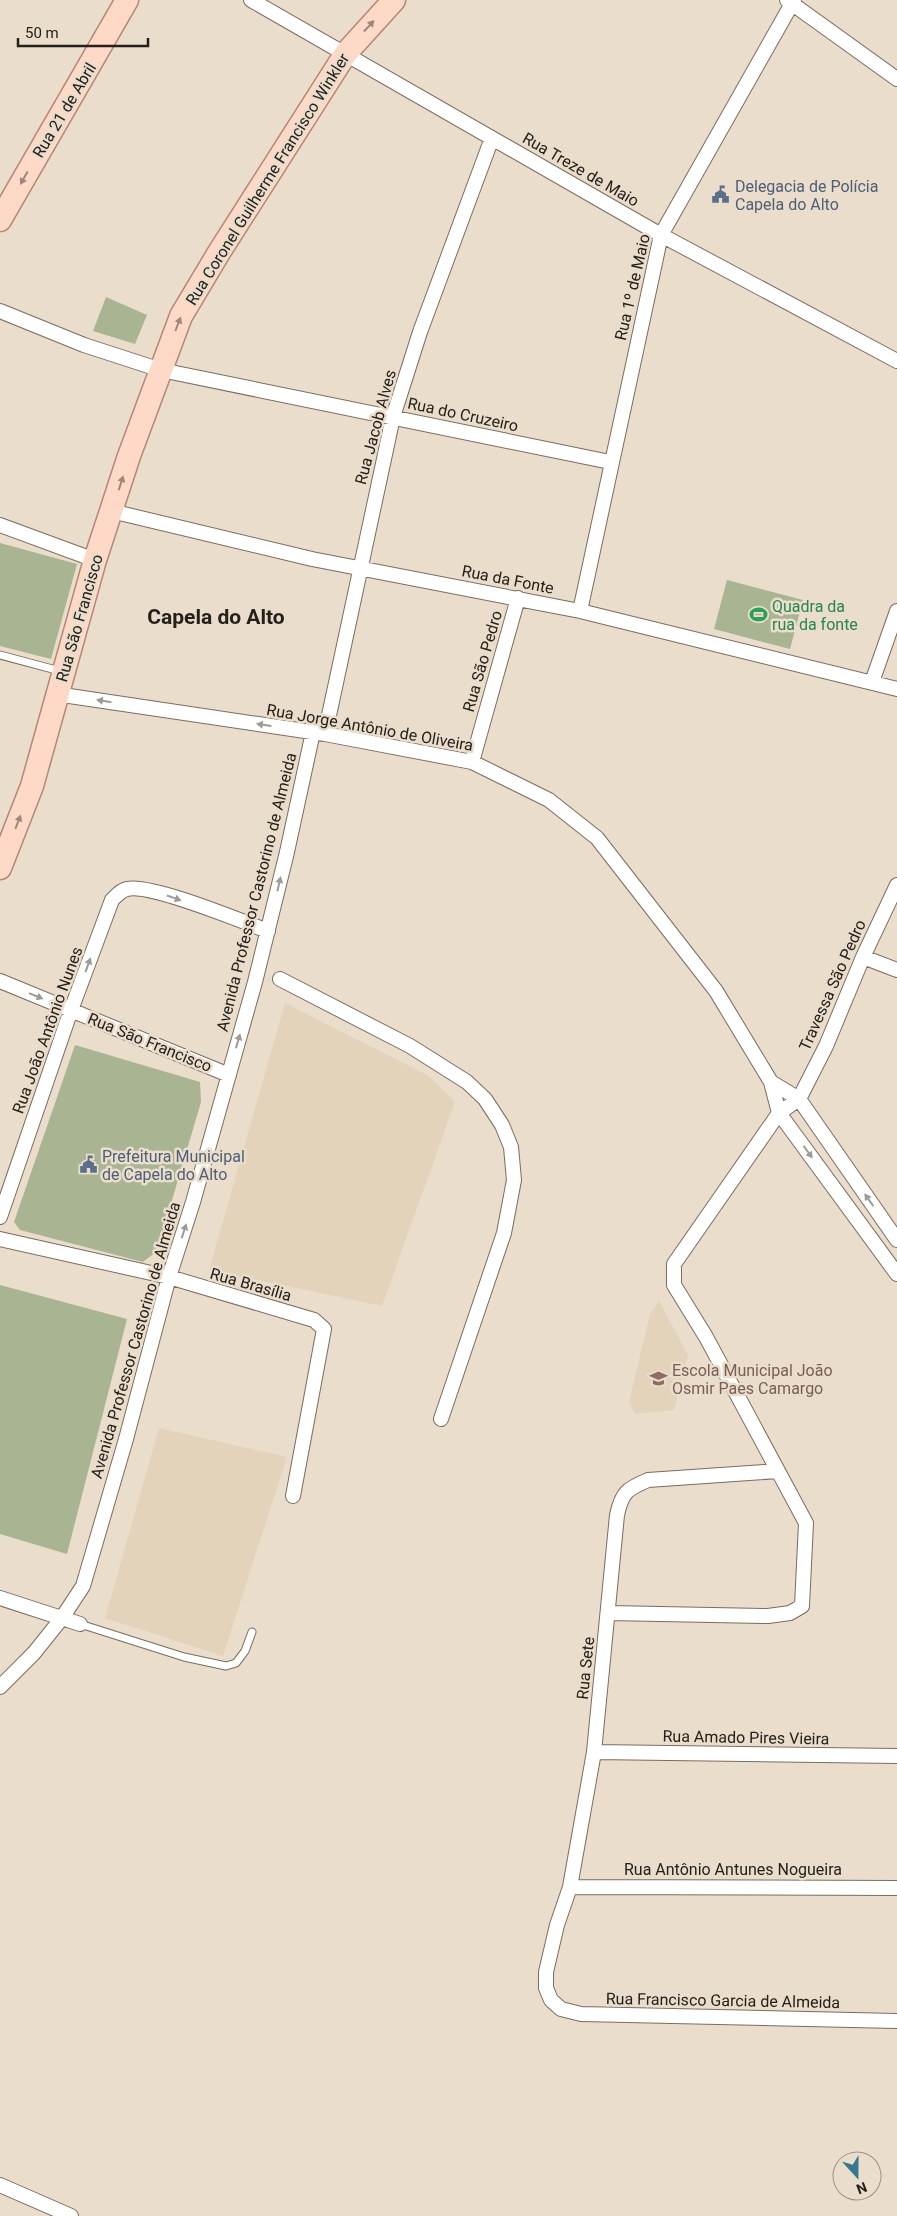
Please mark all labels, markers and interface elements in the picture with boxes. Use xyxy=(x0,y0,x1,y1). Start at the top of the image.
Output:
scale bar xyxy=(18,15,148,47)
one-way arrow xyxy=(363,20,375,32)
text: 50 m xyxy=(25,24,59,42)
street label: Rua Coronel Guilherme Francisco Winkler xyxy=(182,49,353,309)
street label: Rua 21 de Abril xyxy=(29,59,100,161)
street label: Rua Treze de Maio xyxy=(519,128,642,210)
one-way arrow xyxy=(19,172,28,185)
place label: Delegacia de Polícia Capela do Alto xyxy=(735,177,878,214)
public building icon: Delegacia de Polícia Capela do Alto xyxy=(711,185,731,205)
street label: Rua 1º de Maio xyxy=(611,232,654,342)
one-way arrow xyxy=(175,317,182,332)
street label: Rua Jacob Alves xyxy=(351,368,400,487)
street label: Rua do Cruzeiro xyxy=(406,393,520,435)
one-way arrow xyxy=(117,475,125,490)
street label: Rua São Francisco xyxy=(52,552,107,684)
street label: Rua da Fonte xyxy=(460,561,556,598)
place label: Quadra da rua da fonte xyxy=(772,597,858,634)
district label: Capela do Alto xyxy=(147,605,285,629)
sports icon: Quadra da rua da fonte xyxy=(748,605,768,625)
street label: Rua São Pedro xyxy=(459,608,506,714)
one-way arrow xyxy=(95,697,111,705)
street label: Rua Jorge Antônio de Oliveira xyxy=(265,700,475,755)
one-way arrow xyxy=(256,721,272,729)
street label: Avenida Professor Castorino de Almeida xyxy=(213,751,300,1034)
one-way arrow xyxy=(14,815,22,830)
one-way arrow xyxy=(275,876,283,891)
one-way arrow xyxy=(167,894,182,902)
street label: Travessa São Pedro xyxy=(795,917,870,1054)
street label: Rua João Antônio Nunes xyxy=(8,944,87,1116)
one-way arrow xyxy=(84,957,92,972)
one-way arrow xyxy=(29,992,43,1000)
street label: Rua São Francisco xyxy=(85,1009,215,1076)
one-way arrow xyxy=(235,1033,243,1048)
one-way arrow xyxy=(803,1146,813,1159)
place label: Prefeitura Municipal de Capela do Alto xyxy=(102,1147,245,1184)
public building icon: Prefeitura Municipal de Capela do Alto xyxy=(78,1155,98,1175)
one-way arrow xyxy=(864,1193,874,1207)
street label: Avenida Professor Castorino de Almeida xyxy=(87,1200,184,1481)
one-way arrow xyxy=(180,1223,188,1238)
street label: Rua Brasília xyxy=(208,1264,294,1305)
place label: Escola Municipal João Osmir Paes Camargo xyxy=(672,1361,833,1398)
school or university icon: Escola Municipal João Osmir Paes Camargo xyxy=(648,1369,668,1389)
street label: Rua Sete xyxy=(573,1636,598,1700)
street label: Rua Amado Pires Vieira xyxy=(662,1727,830,1748)
street label: Rua Antônio Antunes Nogueira xyxy=(624,1860,842,1879)
street label: Rua Francisco Garcia de Almeida xyxy=(606,1989,840,2012)
north arrow xyxy=(832,2151,882,2201)
text: N xyxy=(854,2179,869,2197)

